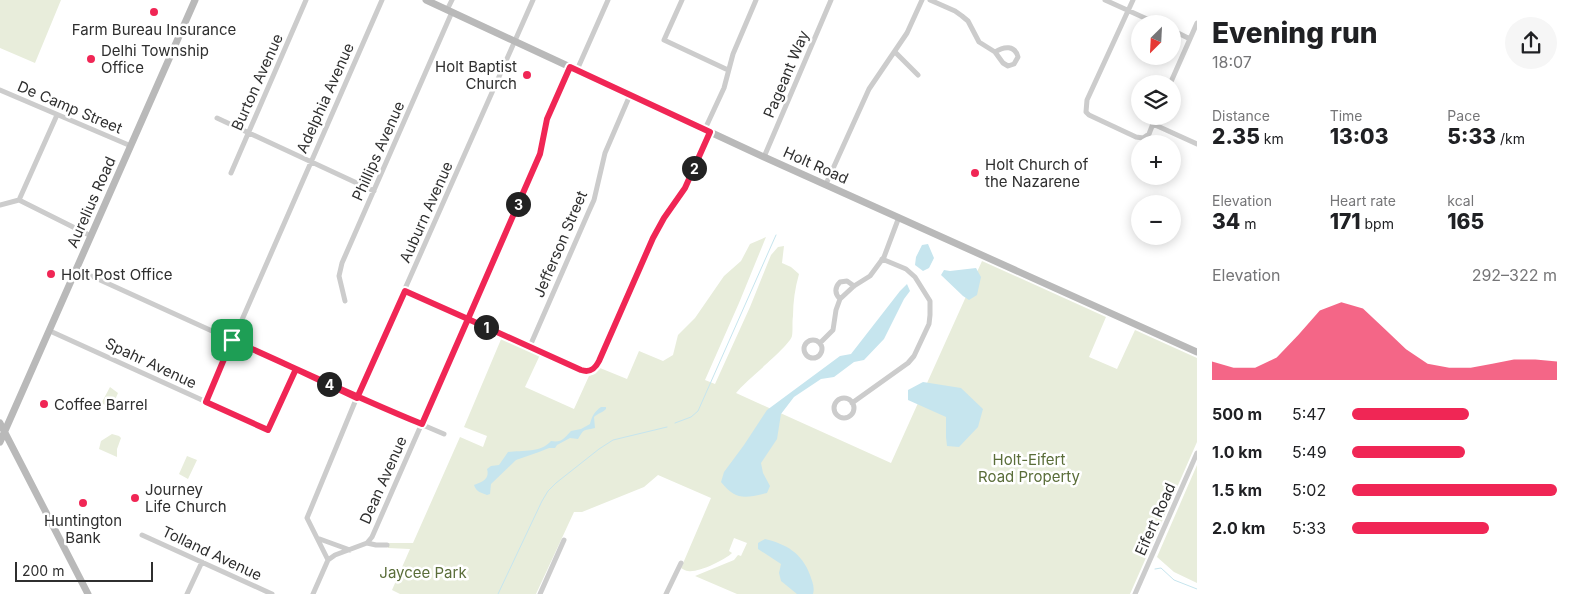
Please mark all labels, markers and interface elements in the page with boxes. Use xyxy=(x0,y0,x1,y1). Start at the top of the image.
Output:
marker: Farm Bureau Insurance xyxy=(148,6,160,18)
north arrow xyxy=(1131,15,1181,65)
map controls xyxy=(1131,15,1181,245)
text: Evening run xyxy=(1212,16,1378,50)
button: share xyxy=(1505,17,1557,69)
place label: Farm Bureau Insurance xyxy=(72,20,236,39)
street label: Pageant Way xyxy=(759,27,813,121)
street label: Burton Avenue xyxy=(227,31,287,133)
street label: Adelphia Avenue xyxy=(292,40,358,156)
place label: Delhi Township Office xyxy=(101,41,209,77)
text: 18:07 xyxy=(1212,52,1252,72)
marker: Delhi Township Office xyxy=(85,53,97,65)
place label: Holt Baptist Church xyxy=(435,57,517,93)
marker: Holt Baptist Church xyxy=(521,69,533,81)
button: layers xyxy=(1131,75,1181,125)
street label: De Camp Street xyxy=(15,76,125,138)
street label: Phillips Avenue xyxy=(348,98,408,204)
text: Distance xyxy=(1212,107,1270,124)
text: Time xyxy=(1330,107,1363,124)
text: Pace xyxy=(1447,107,1480,124)
text: 2.35 xyxy=(1212,124,1260,149)
text: 13:03 xyxy=(1330,124,1388,149)
text: 5:33 xyxy=(1447,124,1496,149)
text: km xyxy=(1260,130,1284,147)
text: /km xyxy=(1496,130,1525,147)
button: + xyxy=(1131,135,1181,185)
street label: Holt Road xyxy=(780,142,852,188)
street label: Aurelius Road xyxy=(62,153,120,251)
place label: Holt Church of the Nazarene xyxy=(985,155,1089,191)
pin: 2 xyxy=(682,156,706,180)
street label: Auburn Avenue xyxy=(395,158,457,266)
text: 2 xyxy=(690,160,699,177)
marker: Holt Church of the Nazarene xyxy=(969,167,981,179)
street label: Jefferson Street xyxy=(529,188,591,300)
pin: 3 xyxy=(506,192,530,216)
text: Elevation xyxy=(1212,192,1272,209)
text: Heart rate xyxy=(1330,192,1396,209)
text: kcal xyxy=(1447,192,1474,209)
button: − xyxy=(1131,195,1181,245)
text: 3 xyxy=(514,196,523,213)
text: 34 xyxy=(1212,209,1240,234)
text: 171 xyxy=(1330,209,1361,234)
text: 165 xyxy=(1447,209,1484,234)
text: m xyxy=(1240,215,1256,232)
text: bpm xyxy=(1361,215,1394,232)
place label: Holt Post Office xyxy=(61,265,173,284)
text: Elevation xyxy=(1212,265,1281,285)
text: 292–322 m xyxy=(1472,265,1557,285)
marker: Holt Post Office xyxy=(45,268,57,280)
pin: 1 xyxy=(474,314,498,340)
pin xyxy=(211,319,253,361)
text: 1 xyxy=(483,319,490,336)
icon: arrive xyxy=(218,326,246,354)
street label: Spahr Avenue xyxy=(102,334,200,392)
pin: 4 xyxy=(316,372,342,396)
text: 4 xyxy=(325,376,334,393)
place label: Coffee Barrel xyxy=(54,395,148,414)
marker: Coffee Barrel xyxy=(38,398,50,410)
text: 500 m xyxy=(1212,404,1262,424)
text: 5:47 xyxy=(1292,404,1326,424)
street label: Dean Avenue xyxy=(355,433,411,527)
text: 1.0 km xyxy=(1212,442,1262,462)
text: 5:49 xyxy=(1292,442,1327,462)
park label: Holt-Eifert Road Property xyxy=(978,450,1080,486)
place label: Journey Life Church xyxy=(145,480,227,516)
street label: Eifert Road xyxy=(1131,480,1179,558)
text: 1.5 km xyxy=(1212,480,1262,500)
text: 5:02 xyxy=(1292,480,1326,500)
marker: Journey Life Church xyxy=(129,492,141,504)
marker: Huntington Bank xyxy=(77,497,89,509)
place label: Huntington Bank xyxy=(44,511,122,547)
text: 2.0 km xyxy=(1212,518,1265,538)
text: 5:33 xyxy=(1292,518,1326,538)
street label: Tolland Avenue xyxy=(159,522,265,584)
scale bar xyxy=(15,559,152,582)
text: 200 m xyxy=(22,562,64,579)
park label: Jaycee Park xyxy=(379,563,467,582)

